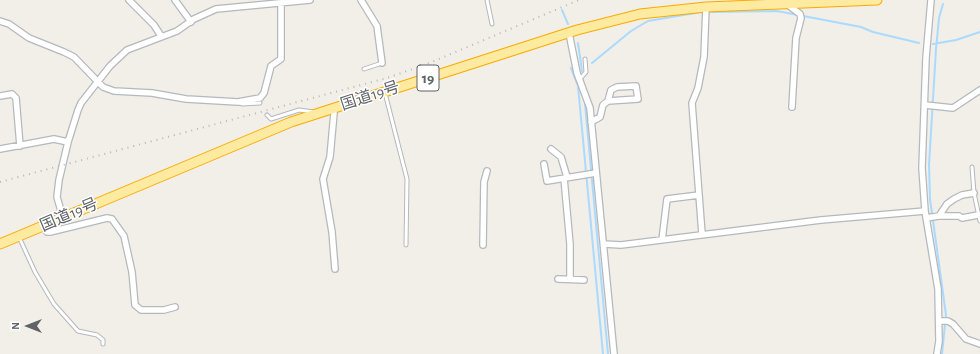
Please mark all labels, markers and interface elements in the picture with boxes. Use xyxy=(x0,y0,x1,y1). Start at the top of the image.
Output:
road number: 19 xyxy=(417,65,439,91)
street label: 国道19号 xyxy=(338,77,402,115)
street label: 国道19号 xyxy=(37,194,101,236)
north arrow xyxy=(8,306,48,346)
text: N xyxy=(10,322,21,330)

